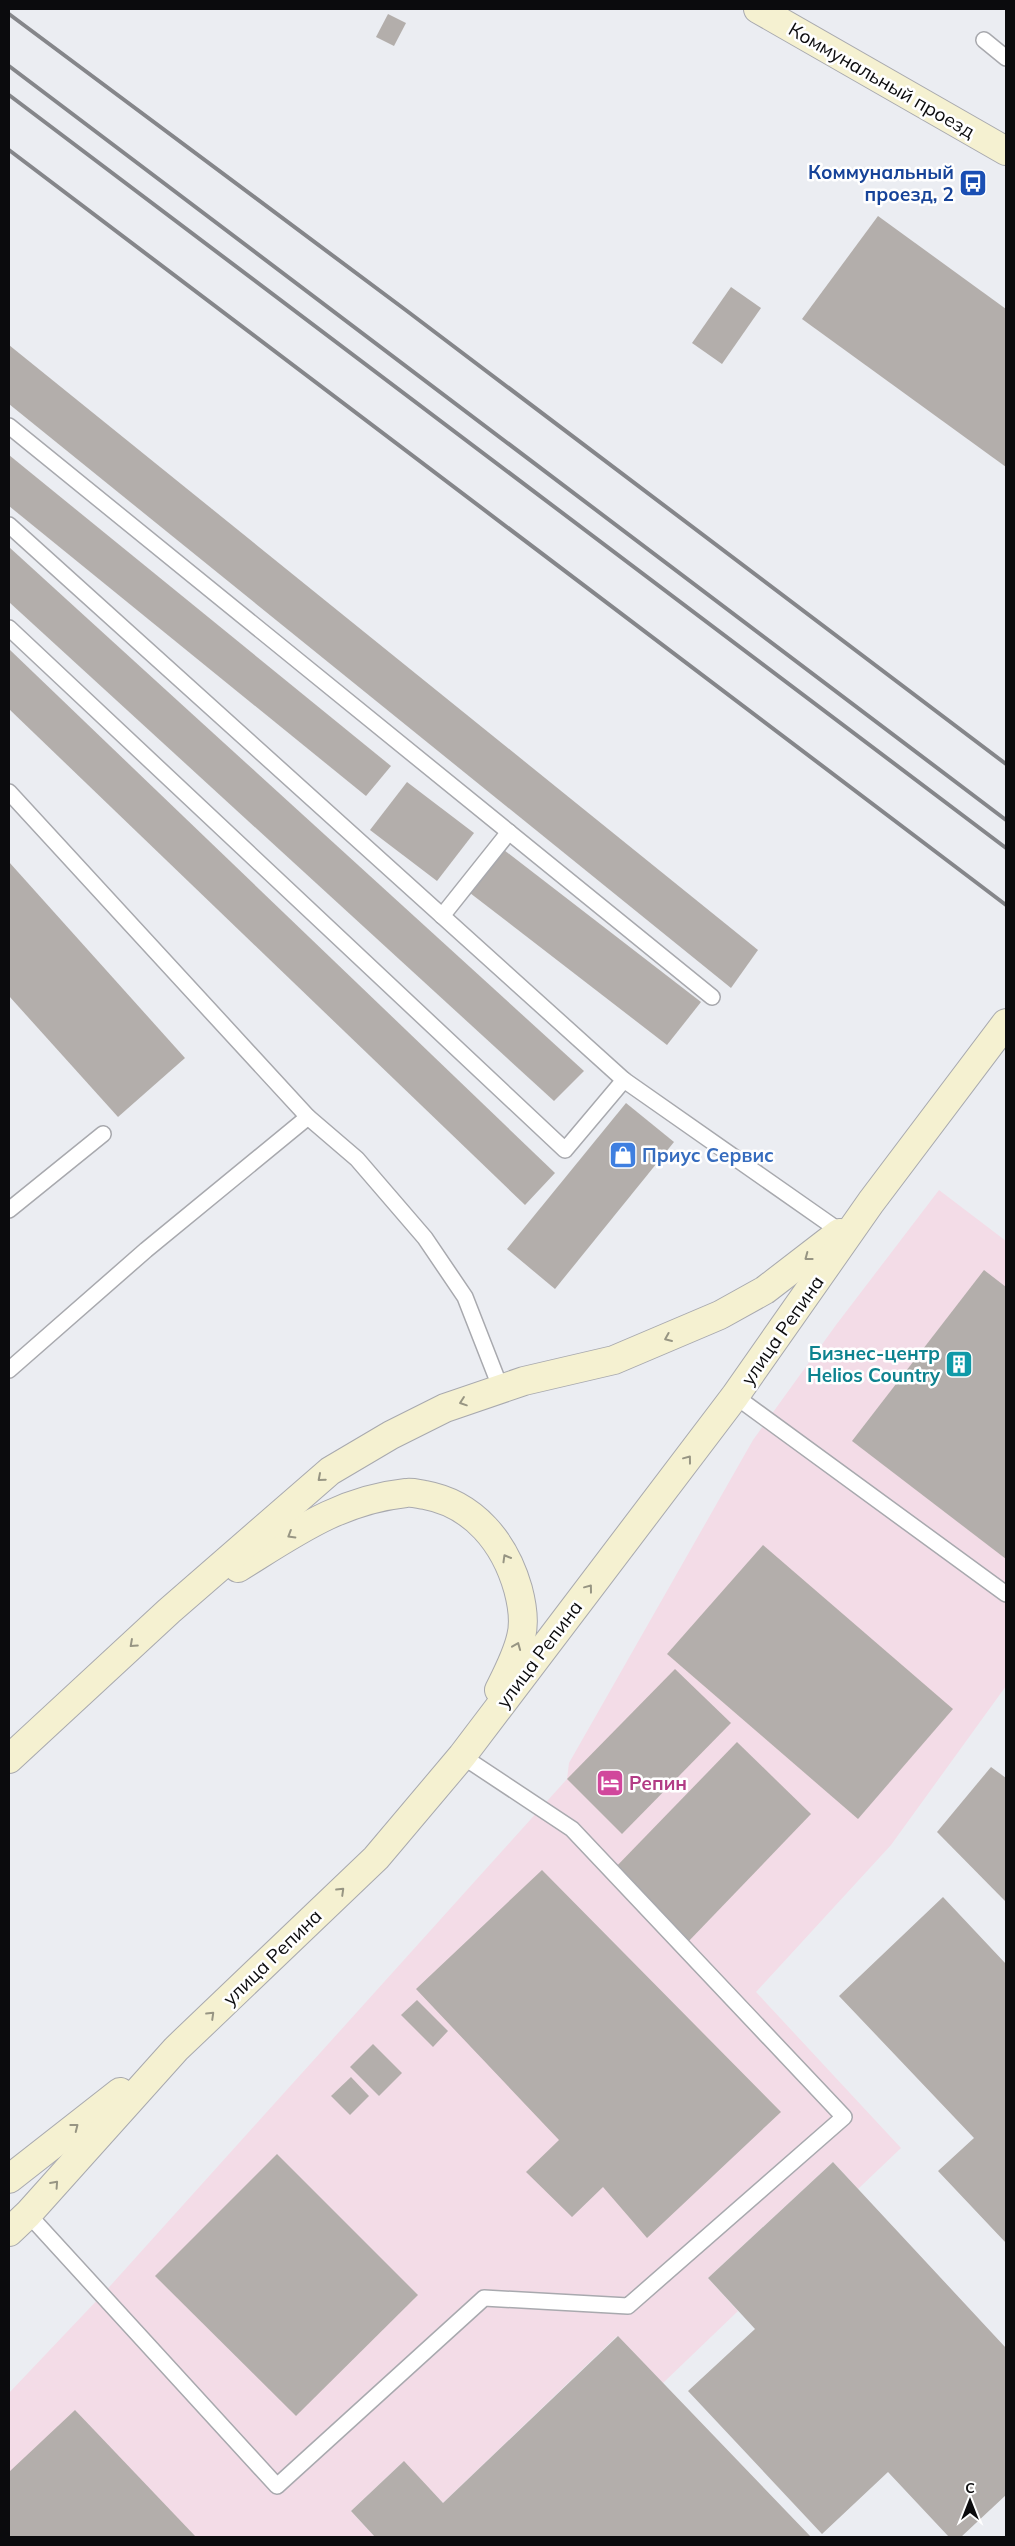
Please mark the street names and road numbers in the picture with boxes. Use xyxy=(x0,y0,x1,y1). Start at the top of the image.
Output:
street label: Коммунальный проезд xyxy=(784,17,980,143)
street label: улица Репина xyxy=(735,1270,829,1390)
street label: улица Репина xyxy=(491,1595,587,1713)
street label: улица Репина xyxy=(217,1904,327,2010)

